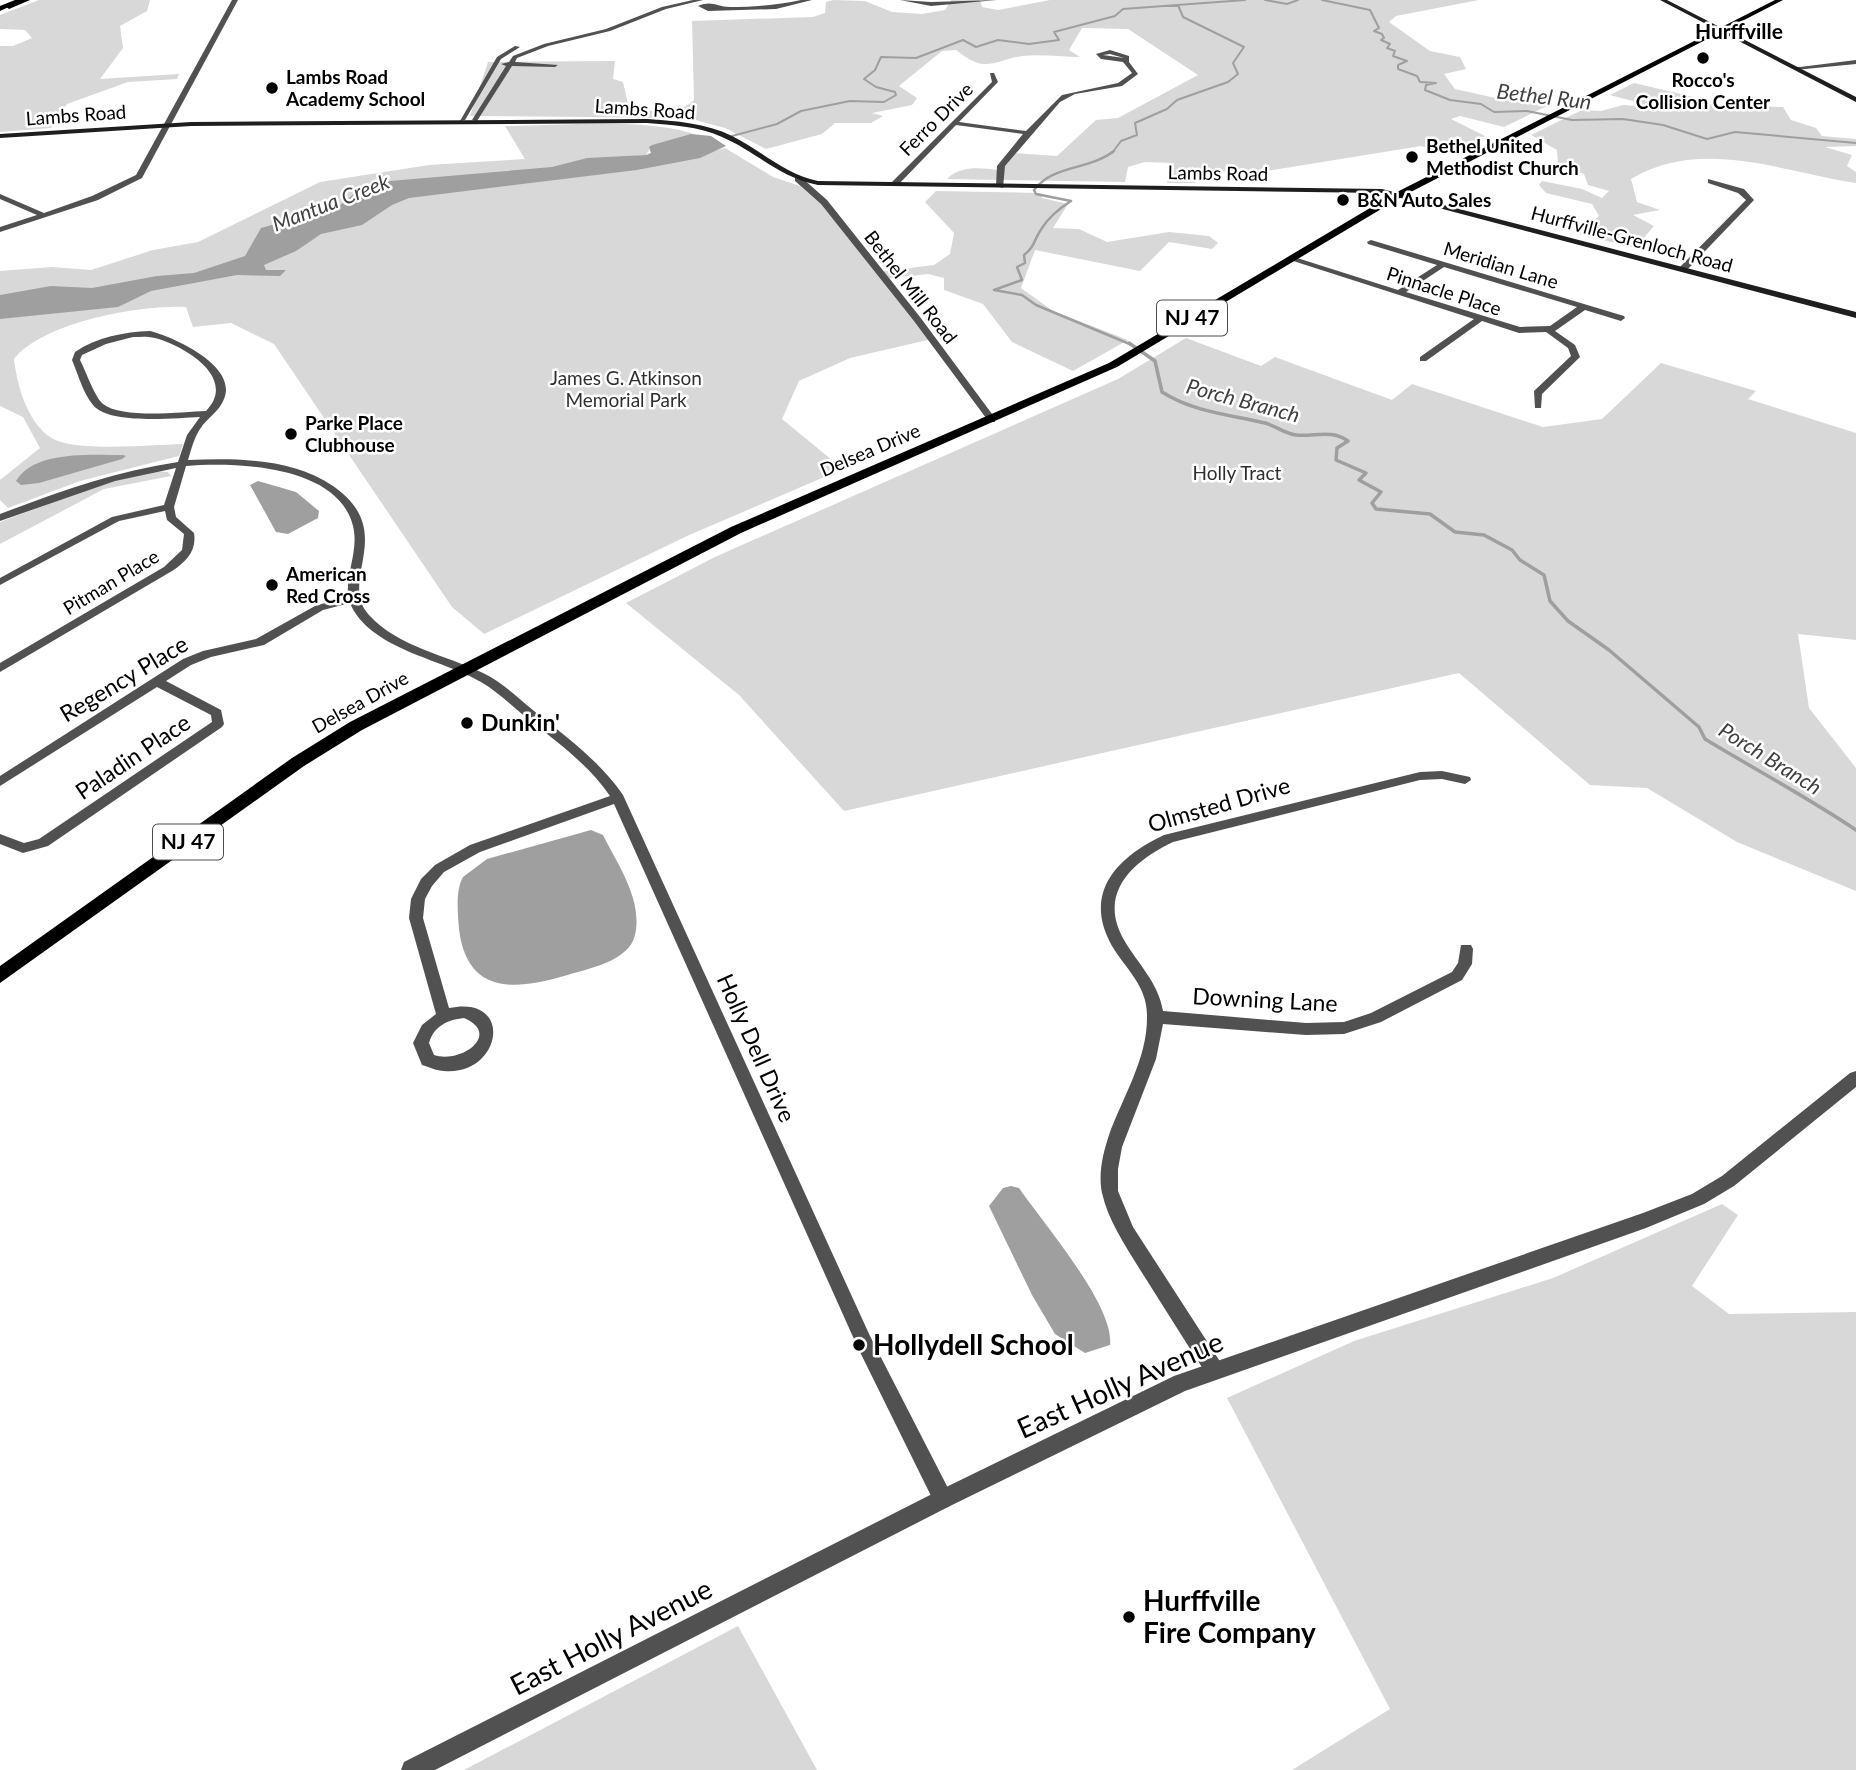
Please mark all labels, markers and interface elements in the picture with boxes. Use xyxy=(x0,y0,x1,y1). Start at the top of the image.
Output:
district label: Hurffville xyxy=(1695,18,1783,43)
marker: Rocco's Collision Center xyxy=(1695,50,1711,66)
place label: Lambs Road Academy School xyxy=(285,65,425,110)
place label: Rocco's Collision Center xyxy=(1636,68,1771,113)
street label: Ferro Drive xyxy=(894,77,977,160)
water label: Bethel Run xyxy=(1496,77,1593,114)
marker: Lambs Road Academy School xyxy=(264,80,280,96)
street label: Lambs Road xyxy=(594,94,696,123)
street label: Lambs Road xyxy=(25,100,127,129)
place label: Bethel United Methodist Church xyxy=(1426,134,1579,179)
marker: Bethel United Methodist Church xyxy=(1404,149,1420,165)
street label: Lambs Road xyxy=(1167,160,1269,185)
water label: Mantua Creek xyxy=(268,167,394,235)
place label: B&N Auto Sales xyxy=(1357,188,1491,211)
marker: B&N Auto Sales xyxy=(1335,192,1351,208)
street label: Hurffville-Grenloch Road xyxy=(1529,201,1735,277)
street label: Bethel Mill Road xyxy=(860,226,963,348)
street label: Meridian Lane xyxy=(1441,236,1561,293)
street label: Pinnacle Place xyxy=(1384,261,1504,320)
road number: NJ 47 xyxy=(1157,300,1227,336)
park label: James G. Atkinson Memorial Park xyxy=(550,366,702,411)
water label: Porch Branch xyxy=(1184,372,1303,427)
place label: Parke Place Clubhouse xyxy=(305,411,403,456)
street label: Delsea Drive xyxy=(816,418,923,481)
marker: Parke Place Clubhouse xyxy=(283,426,299,442)
park label: Holly Tract xyxy=(1193,461,1282,484)
street label: Pitman Place xyxy=(59,544,163,619)
place label: American Red Cross xyxy=(285,562,370,607)
marker: American Red Cross xyxy=(264,577,280,593)
street label: Regency Place xyxy=(54,629,193,727)
street label: Delsea Drive xyxy=(308,666,412,737)
street label: Paladin Place xyxy=(70,708,195,805)
place label: Dunkin' xyxy=(481,708,560,736)
marker: Dunkin' xyxy=(459,715,475,731)
water label: Porch Branch xyxy=(1715,716,1827,799)
street label: Olmsted Drive xyxy=(1144,770,1293,838)
road number: NJ 47 xyxy=(153,824,223,860)
street label: Holly Dell Drive xyxy=(712,969,802,1126)
street label: Downing Lane xyxy=(1192,981,1338,1017)
street label: East Holly Avenue xyxy=(1011,1323,1228,1445)
place label: Hollydell School xyxy=(873,1327,1074,1361)
marker: Hollydell School xyxy=(851,1337,867,1353)
street label: East Holly Avenue xyxy=(504,1571,717,1702)
place label: Hurffville Fire Company xyxy=(1143,1583,1316,1649)
marker: Hurffville Fire Company xyxy=(1121,1609,1137,1625)

